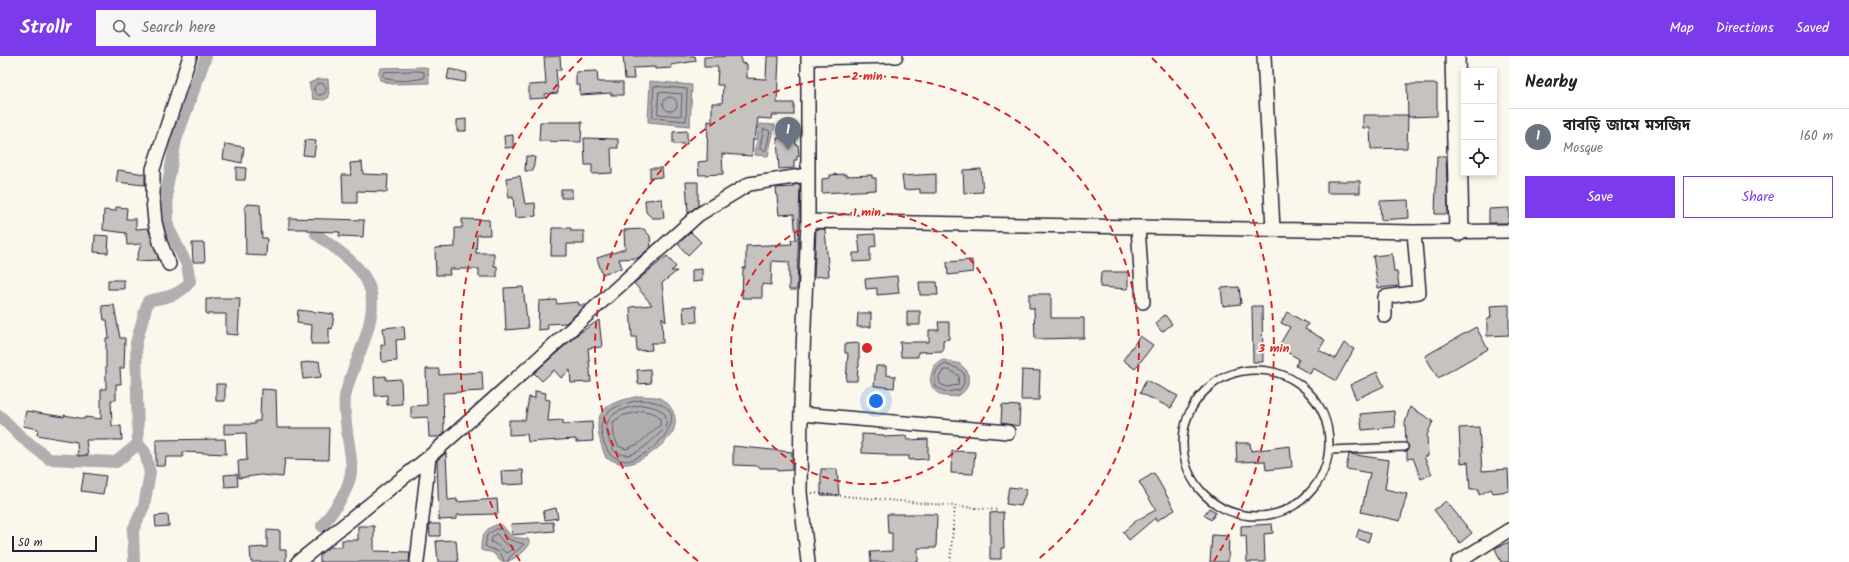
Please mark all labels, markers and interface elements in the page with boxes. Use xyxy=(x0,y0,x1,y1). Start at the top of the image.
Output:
search box xyxy=(96,10,376,46)
text: Strollr xyxy=(20,13,72,43)
text: Search here xyxy=(142,16,216,40)
icon: search xyxy=(110,17,132,39)
text: Map xyxy=(1669,17,1694,39)
text: Directions xyxy=(1716,17,1774,39)
text: Saved xyxy=(1796,17,1829,39)
text: 2 min xyxy=(851,67,883,86)
map controls xyxy=(1461,68,1497,176)
button: + xyxy=(1461,68,1497,104)
text: Nearby xyxy=(1525,69,1577,96)
button: − xyxy=(1461,104,1497,140)
text: বাবড়ি জামে মসজিদ xyxy=(1563,114,1690,138)
pin: 1 xyxy=(775,117,801,150)
text: 1 xyxy=(1536,126,1540,147)
text: 160 m xyxy=(1800,126,1833,147)
text: Mosque xyxy=(1563,138,1603,159)
button: locate xyxy=(1461,140,1497,176)
button: Save xyxy=(1525,176,1675,218)
button: Share xyxy=(1683,176,1833,218)
text: 1 min xyxy=(853,203,881,222)
text: 3 min xyxy=(1258,339,1290,358)
centre of rings xyxy=(860,341,874,355)
your location xyxy=(866,391,886,411)
scale bar xyxy=(12,534,97,553)
text: 50 m xyxy=(18,534,43,552)

